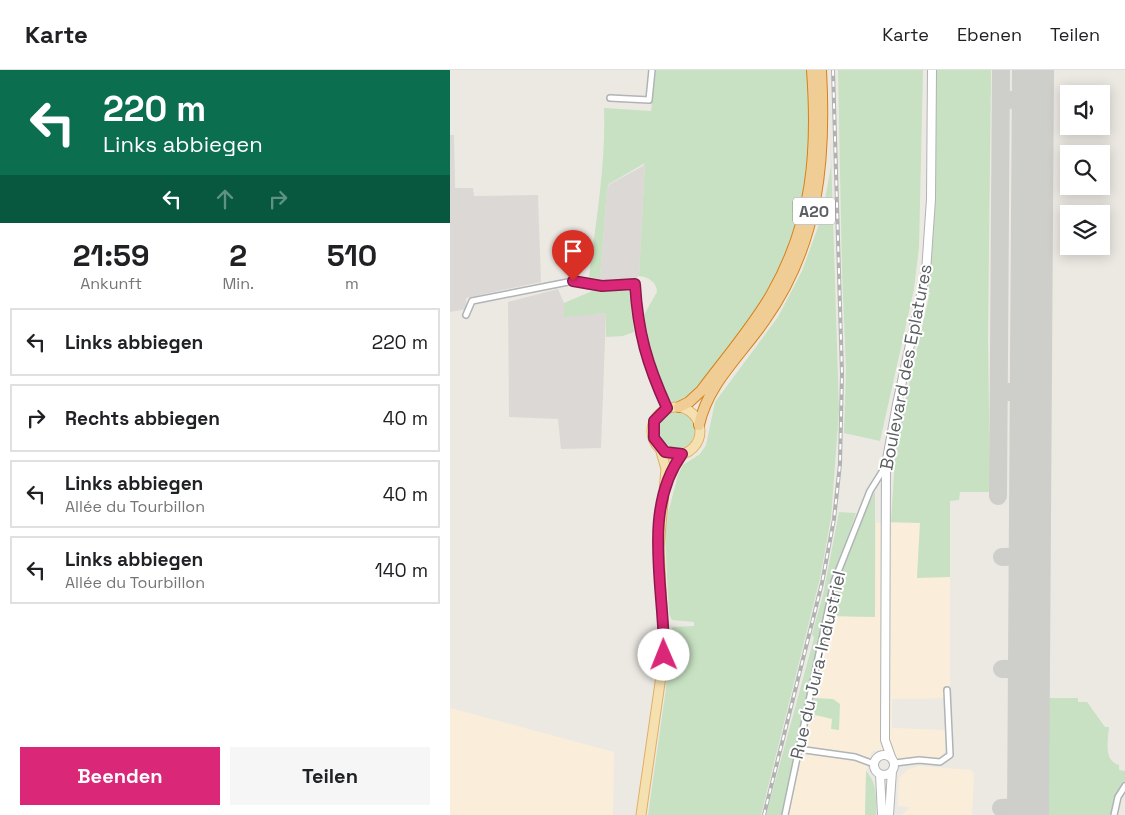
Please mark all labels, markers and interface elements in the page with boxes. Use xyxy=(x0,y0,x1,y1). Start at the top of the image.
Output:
text: Karte xyxy=(25,19,88,50)
text: Karte xyxy=(882,23,929,46)
text: Ebenen xyxy=(957,23,1022,46)
text: Teilen xyxy=(1050,23,1100,46)
map controls xyxy=(1060,85,1110,255)
button: sound xyxy=(1060,85,1110,135)
text: 220 m xyxy=(103,87,206,131)
icon: left xyxy=(20,90,85,155)
text: Links abbiegen xyxy=(103,130,263,158)
button: search xyxy=(1060,145,1110,195)
icon: left xyxy=(158,185,186,213)
icon: ahead xyxy=(211,185,239,213)
icon: right xyxy=(264,185,292,213)
road number: A20 xyxy=(793,198,835,224)
button: layers xyxy=(1060,205,1110,255)
pin xyxy=(552,230,594,281)
text: 21:59 xyxy=(73,236,150,275)
text: 2 xyxy=(229,236,247,275)
text: 510 xyxy=(327,236,377,275)
icon: arrive xyxy=(559,237,587,265)
street label: Boulevard des Eplatures xyxy=(874,262,937,472)
text: Ankunft xyxy=(80,273,142,294)
text: Min. xyxy=(222,273,254,294)
text: m xyxy=(345,273,359,294)
icon: left xyxy=(22,328,50,356)
text: Links abbiegen xyxy=(65,330,203,355)
text: 220 m xyxy=(372,330,428,355)
icon: right xyxy=(22,404,50,432)
text: Rechts abbiegen xyxy=(65,406,220,431)
text: 40 m xyxy=(383,406,428,431)
text: Links abbiegen xyxy=(65,471,203,496)
icon: left xyxy=(22,480,50,508)
text: 40 m xyxy=(383,482,428,507)
text: Allée du Tourbillon xyxy=(65,496,205,517)
text: Links abbiegen xyxy=(65,547,203,572)
icon: left xyxy=(22,556,50,584)
text: 140 m xyxy=(375,558,428,583)
street label: Rue du Jura-Industriel xyxy=(785,568,850,761)
text: Allée du Tourbillon xyxy=(65,572,205,593)
position arrow xyxy=(637,628,689,680)
button: Beenden xyxy=(20,747,220,805)
button: Teilen xyxy=(230,747,430,805)

